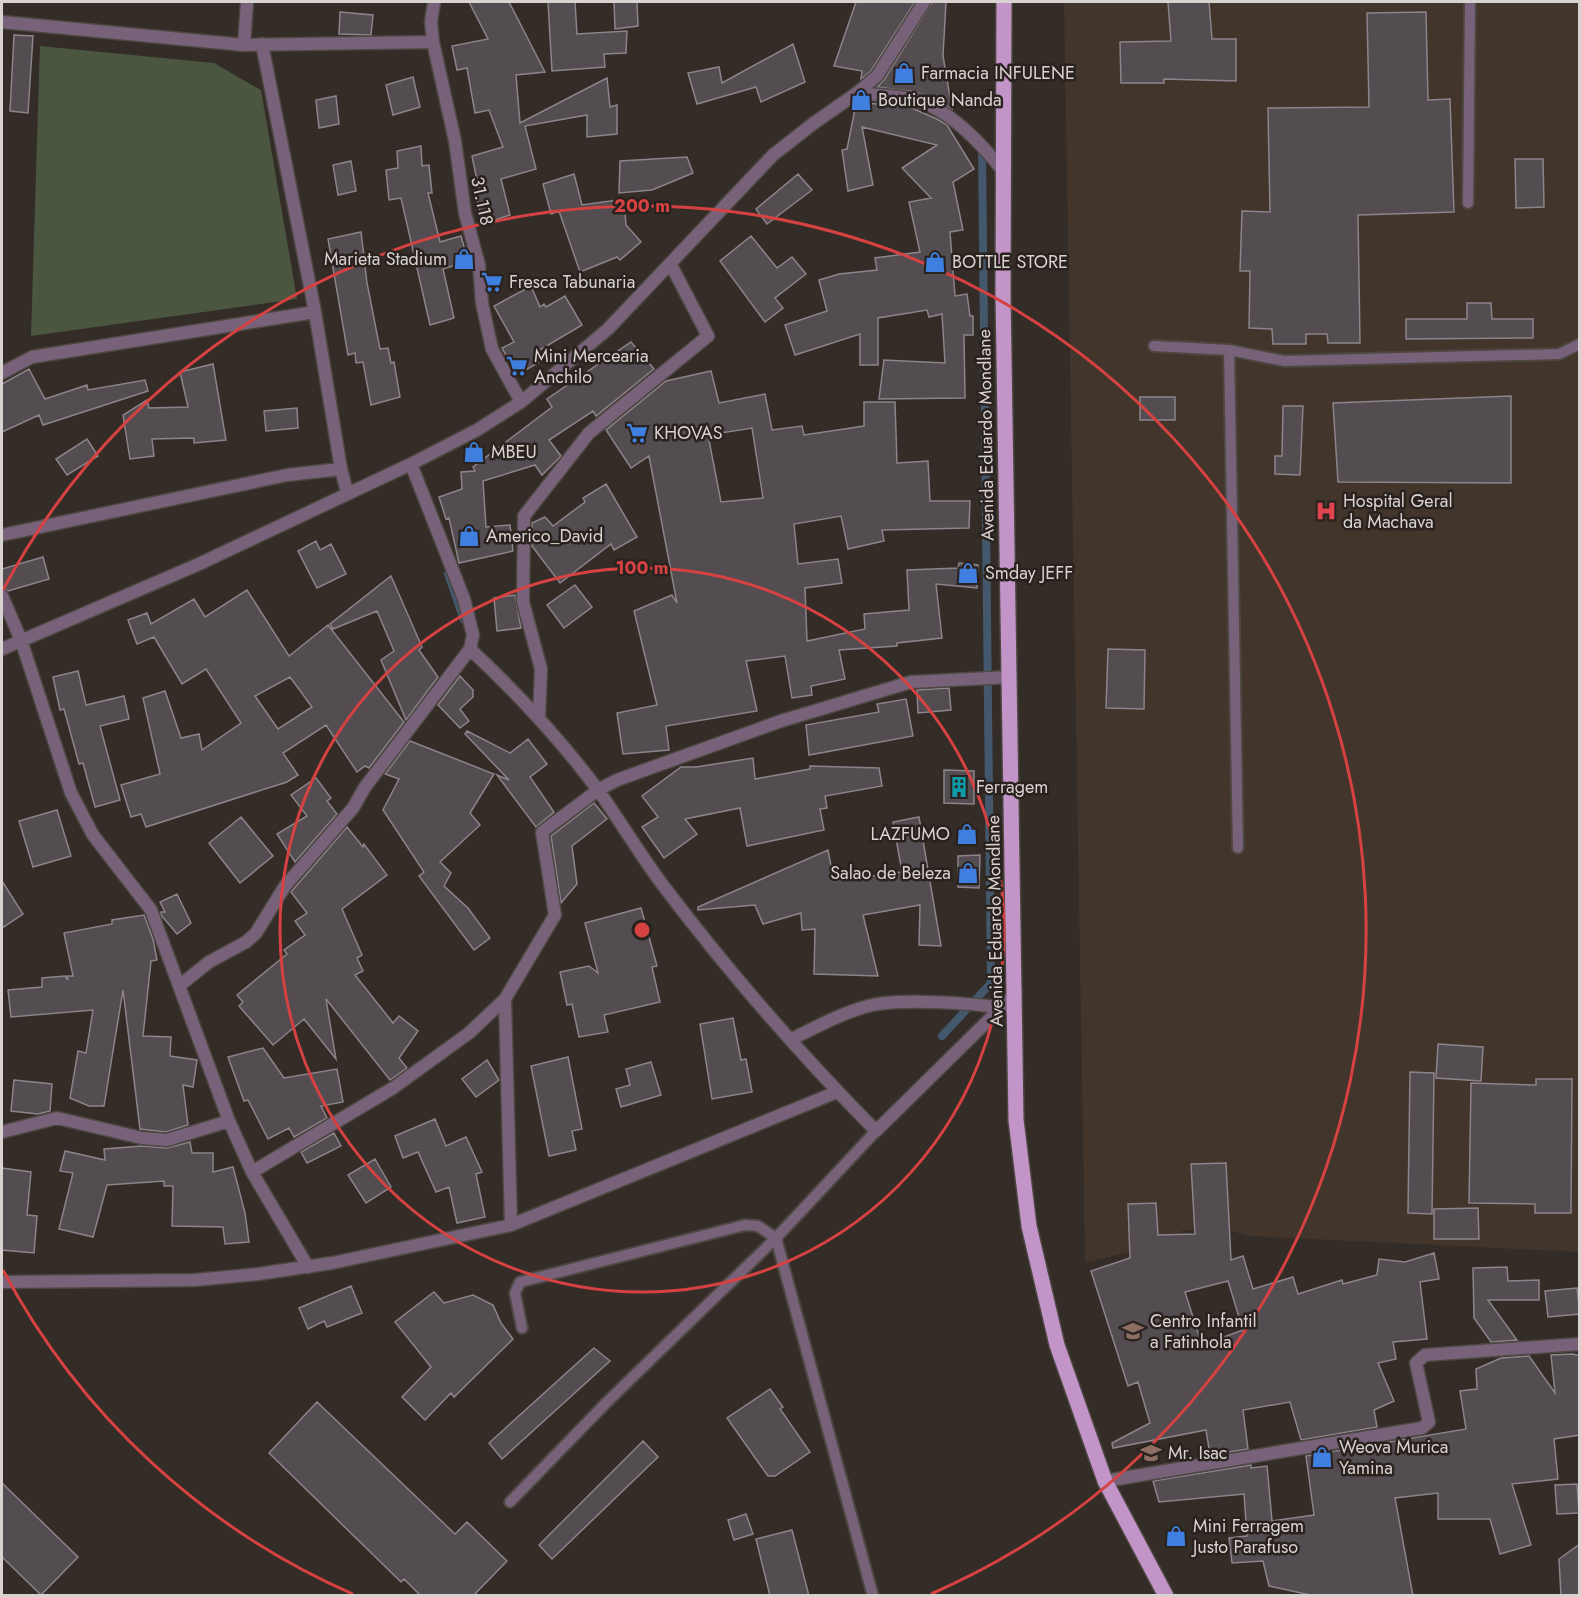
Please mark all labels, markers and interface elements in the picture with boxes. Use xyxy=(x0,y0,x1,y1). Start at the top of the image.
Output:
place label: Farmacia INFULENE xyxy=(921,60,1075,86)
shop icon: Farmacia INFULENE xyxy=(892,61,916,85)
place label: Boutique Nanda xyxy=(878,87,1002,113)
shop icon: Boutique Nanda xyxy=(849,88,873,112)
street label: 31.118 xyxy=(464,174,500,228)
text: 200 m xyxy=(614,193,670,219)
place label: Marieta Stadium xyxy=(324,246,447,272)
shop icon: Marieta Stadium xyxy=(452,247,476,271)
place label: BOTTLE STORE xyxy=(952,249,1068,275)
shop icon: BOTTLE STORE xyxy=(923,250,947,274)
place label: Fresca Tabunaria xyxy=(509,269,635,295)
supermarket icon: Fresca Tabunaria xyxy=(480,270,504,294)
street label: Avenida Eduardo Mondlane xyxy=(971,329,1001,541)
place label: Mini Mercearia Anchilo xyxy=(534,343,649,390)
supermarket icon: Mini Mercearia Anchilo xyxy=(505,354,529,378)
place label: KHOVAS xyxy=(654,420,723,446)
supermarket icon: KHOVAS xyxy=(625,421,649,445)
place label: MBEU xyxy=(491,439,537,465)
shop icon: MBEU xyxy=(462,440,486,464)
place label: Hospital Geral da Machava xyxy=(1343,488,1453,535)
hospital icon: Hospital Geral da Machava xyxy=(1314,499,1338,523)
place label: Americo_David xyxy=(486,523,603,549)
shop icon: Americo_David xyxy=(457,524,481,548)
text: 100 m xyxy=(615,555,669,581)
place label: Smday JEFF xyxy=(985,560,1073,586)
shop icon: Smday JEFF xyxy=(956,561,980,585)
place label: Ferragem xyxy=(976,774,1048,800)
building icon: Ferragem xyxy=(947,775,971,799)
street label: Avenida Eduardo Mondlane xyxy=(980,815,1010,1027)
place label: LAZFUMO xyxy=(871,821,950,847)
shop icon: LAZFUMO xyxy=(955,822,979,846)
place label: Salao de Beleza xyxy=(830,860,951,886)
shop icon: Salao de Beleza xyxy=(956,861,980,885)
centre of rings xyxy=(632,920,652,940)
place label: Centro Infantil a Fatinhola xyxy=(1150,1308,1257,1355)
school or university icon: Centro Infantil a Fatinhola xyxy=(1121,1319,1145,1343)
place label: Weova Murica Yamina xyxy=(1339,1434,1448,1481)
place label: Mr. Isac xyxy=(1168,1440,1227,1466)
school or university icon: Mr. Isac xyxy=(1139,1441,1163,1465)
shop icon: Weova Murica Yamina xyxy=(1310,1445,1334,1469)
place label: Mini Ferragem Justo Parafuso xyxy=(1191,1513,1304,1560)
shop icon: Mini Ferragem Justo Parafuso xyxy=(1164,1524,1188,1548)

